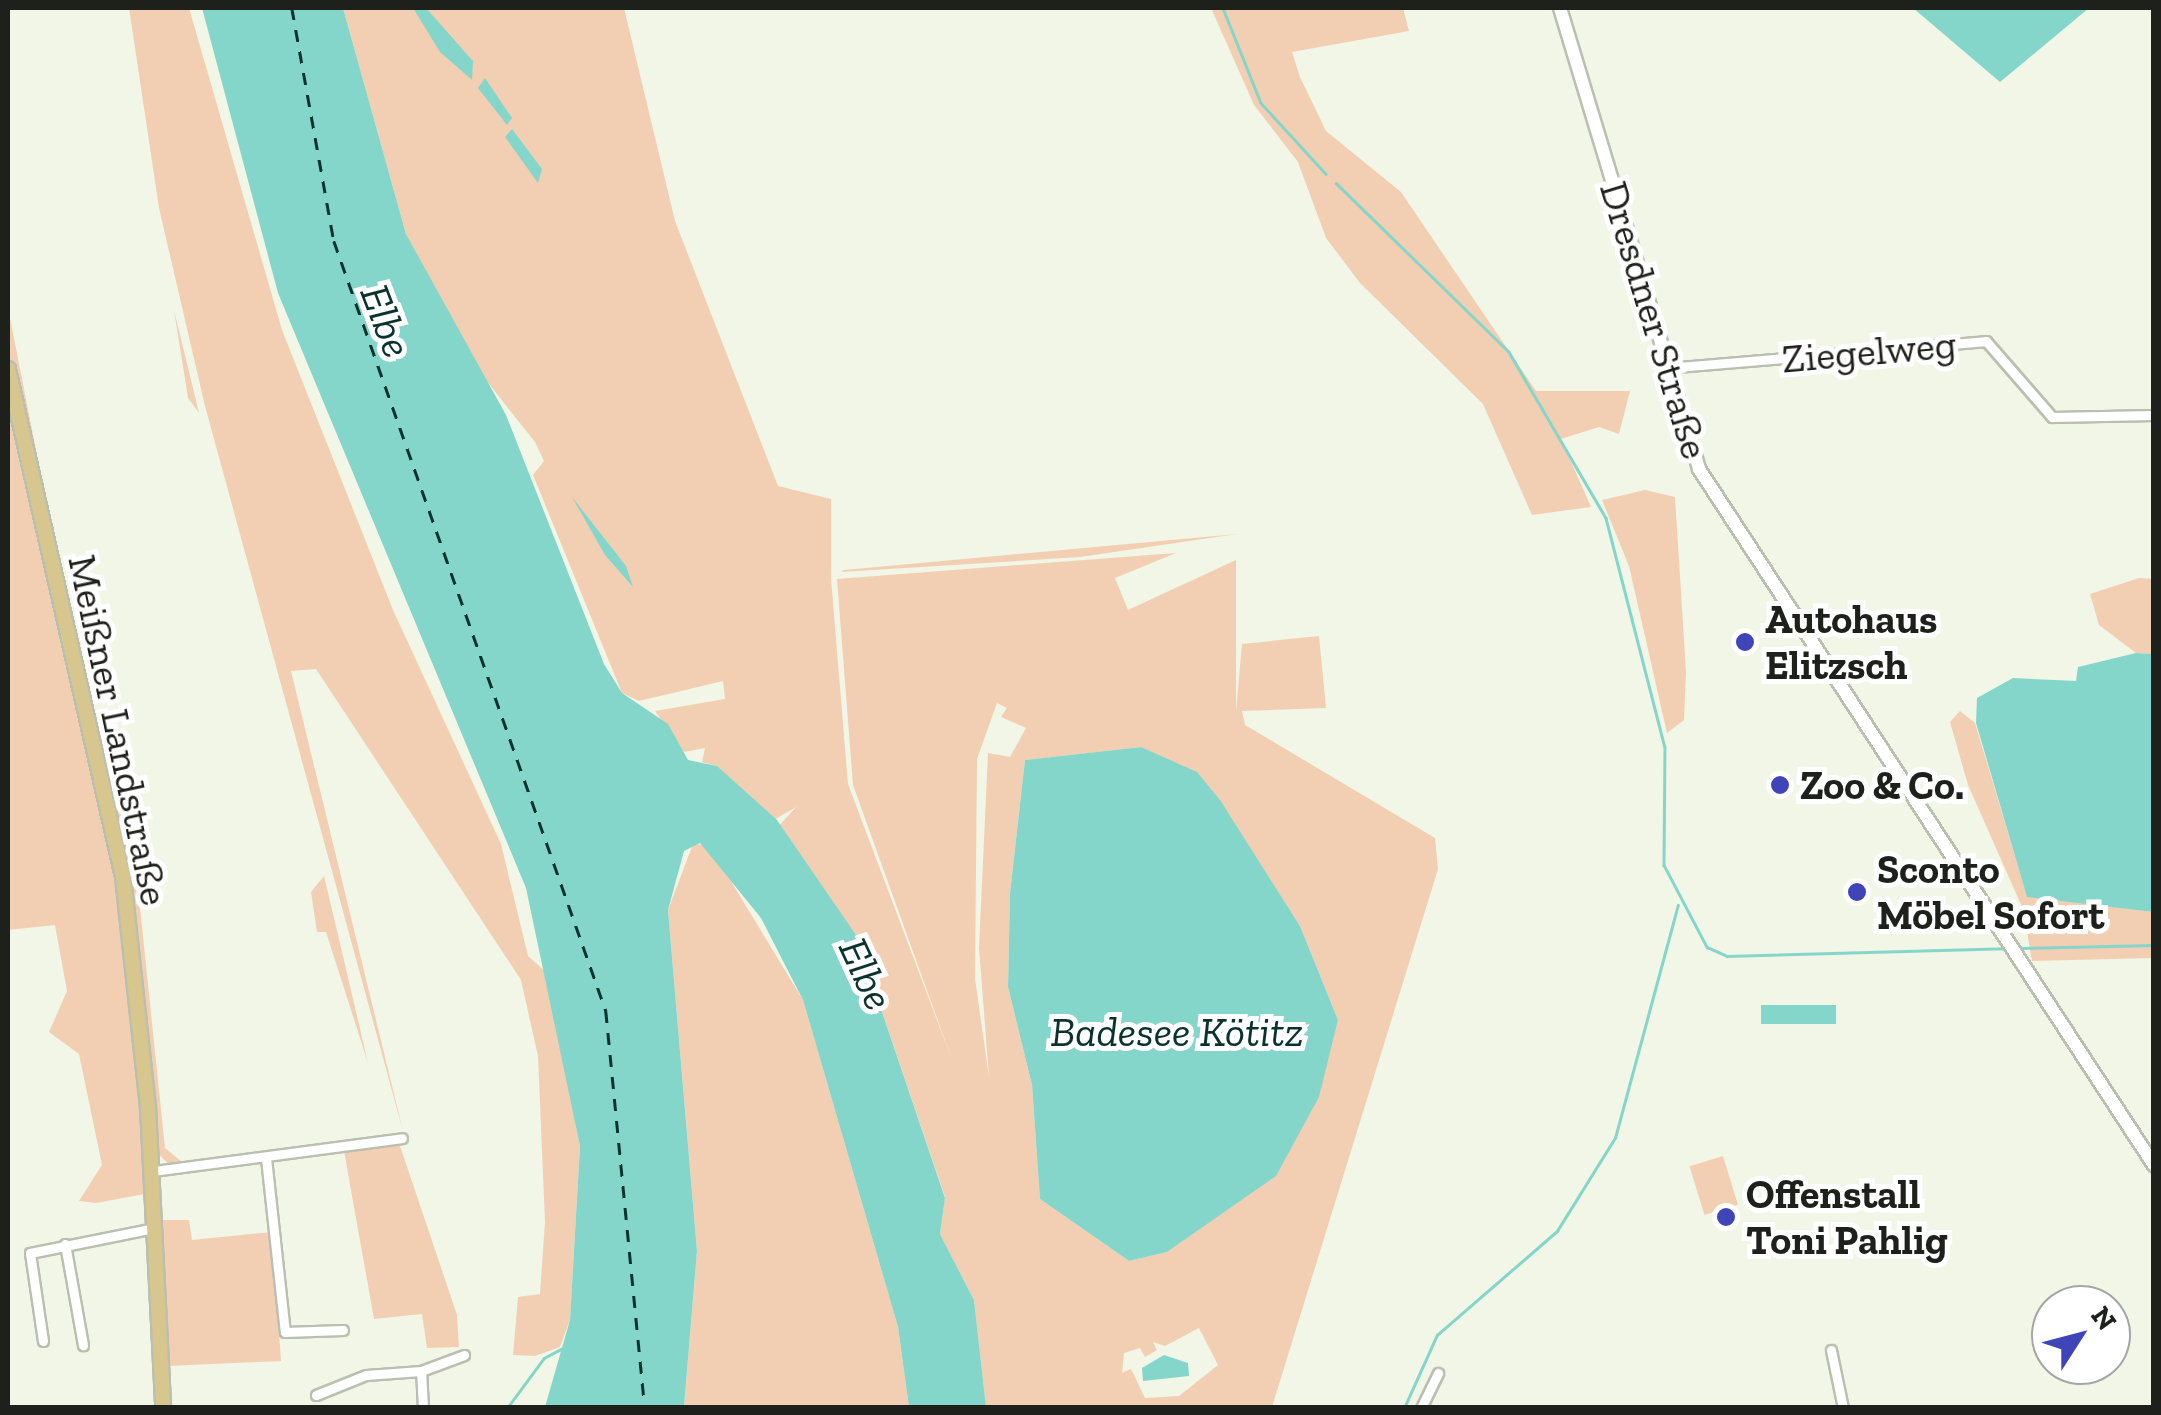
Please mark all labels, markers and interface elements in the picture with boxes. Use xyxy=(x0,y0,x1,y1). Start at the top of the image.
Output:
street label: Dresdner Straße xyxy=(1590,175,1720,465)
water label: Elbe xyxy=(349,278,423,364)
street label: Ziegelweg xyxy=(1780,319,1958,383)
street label: Meißner Landstraße xyxy=(58,550,180,910)
place label: Autohaus Elitzsch xyxy=(1765,595,1937,689)
marker: Autohaus Elitzsch xyxy=(1734,631,1756,653)
place label: Zoo & Co. xyxy=(1800,761,1964,809)
marker: Zoo & Co. xyxy=(1769,774,1791,796)
place label: Sconto Möbel Sofort xyxy=(1877,845,2105,939)
marker: Sconto Möbel Sofort xyxy=(1846,881,1868,903)
water label: Elbe xyxy=(828,930,904,1018)
water label: Badesee Kötitz xyxy=(1050,1007,1304,1057)
place label: Offenstall Toni Pahlig xyxy=(1746,1170,1948,1264)
marker: Offenstall Toni Pahlig xyxy=(1715,1206,1737,1228)
north arrow xyxy=(2031,1285,2131,1385)
text: N xyxy=(2084,1300,2124,1337)

